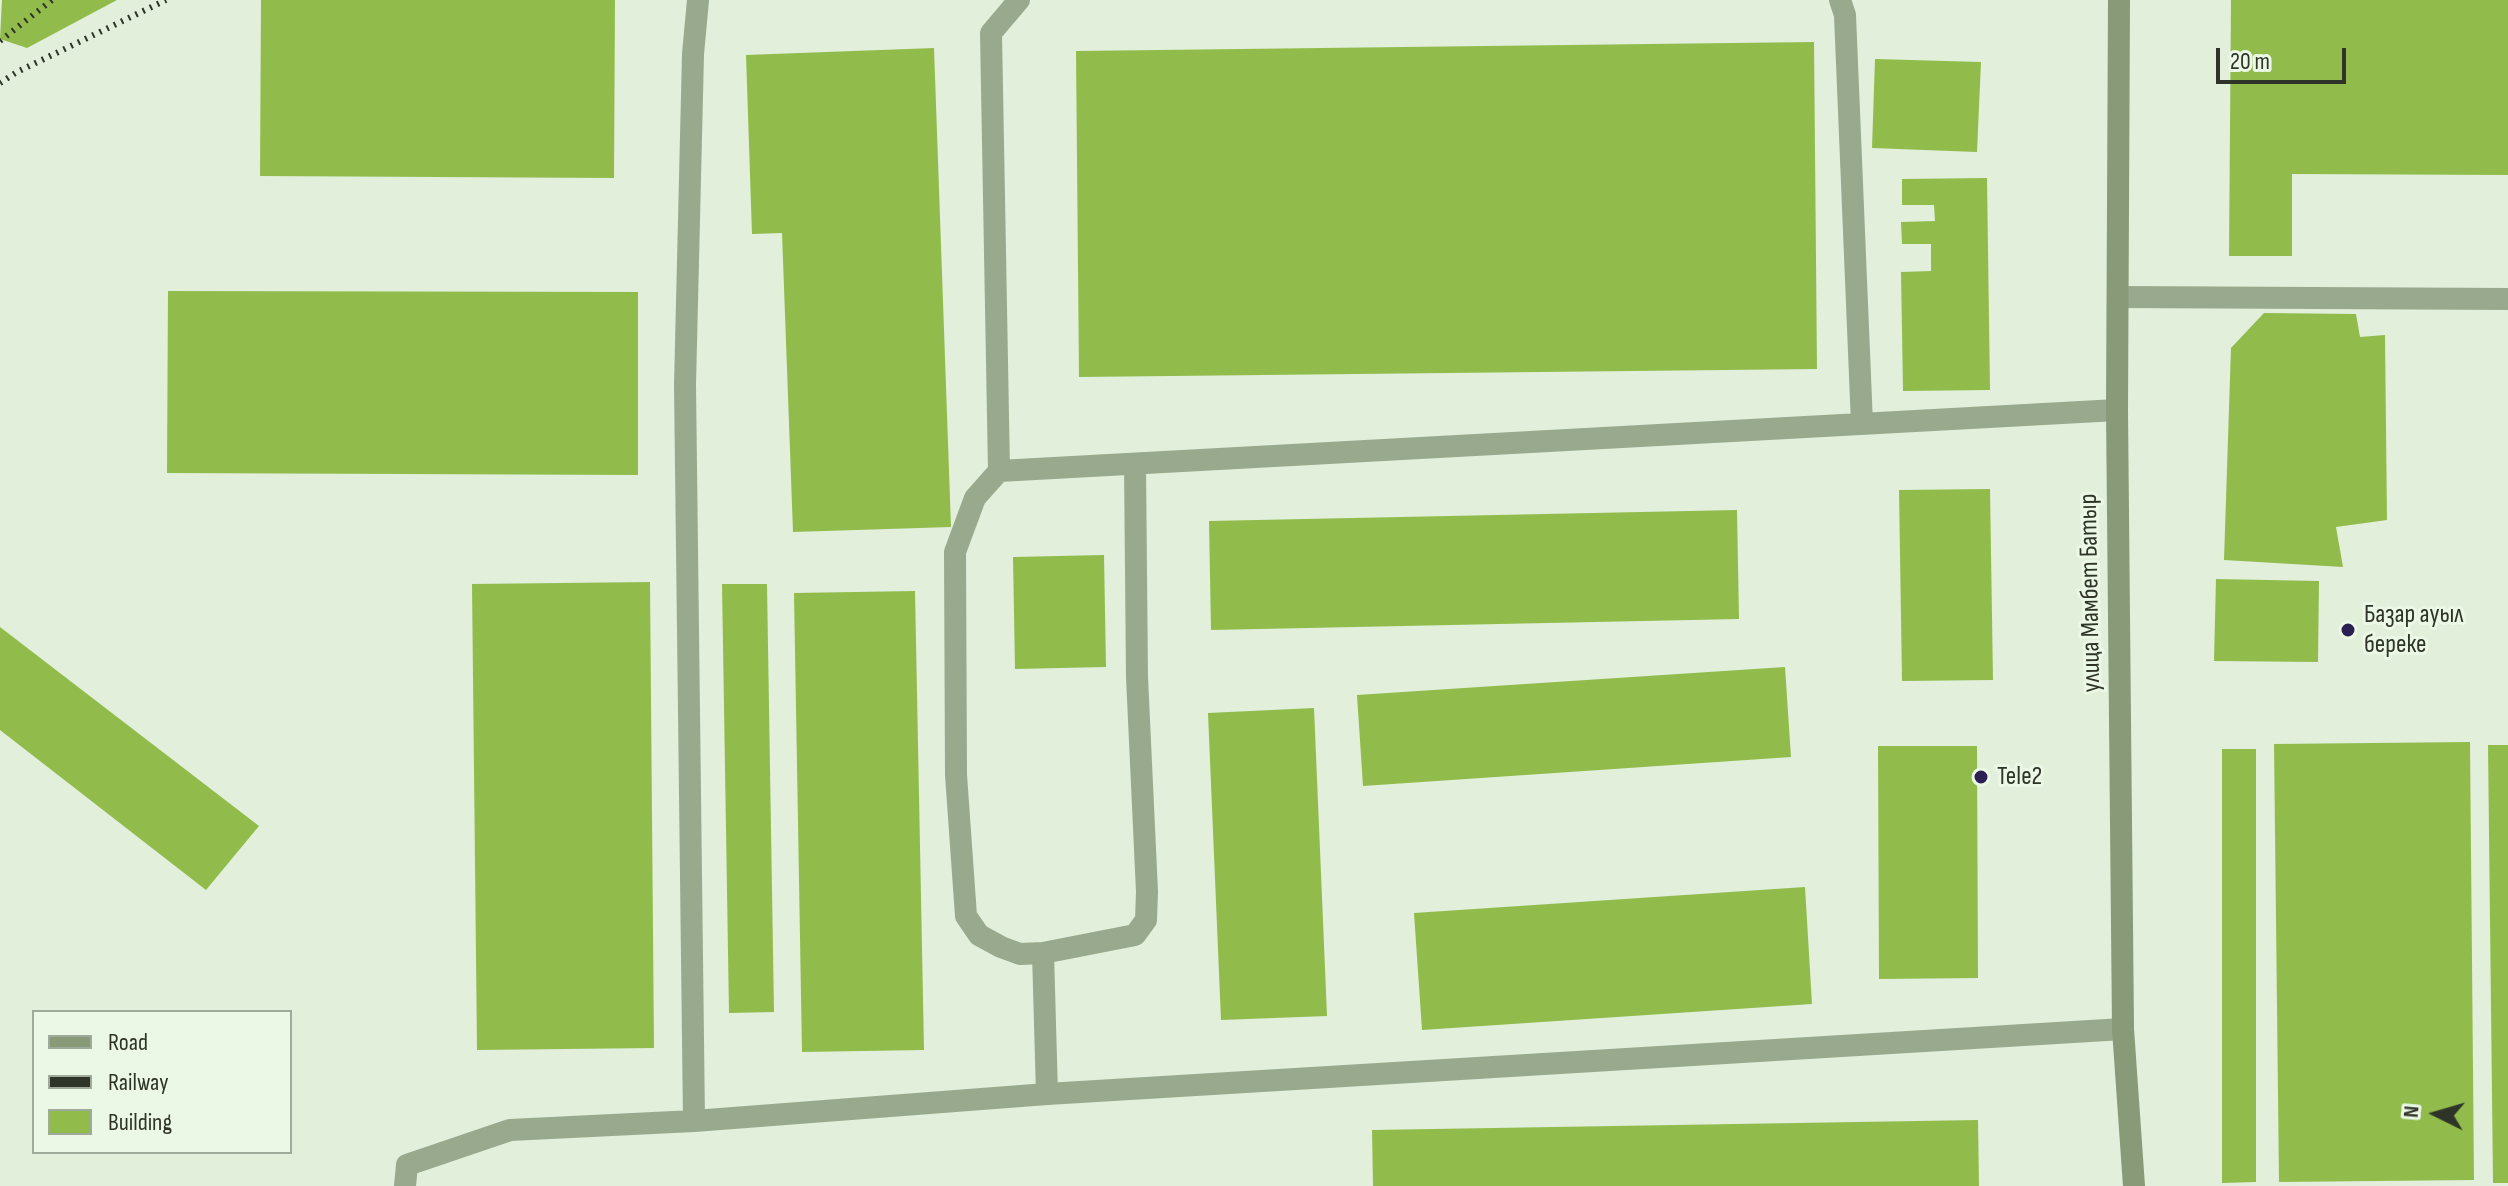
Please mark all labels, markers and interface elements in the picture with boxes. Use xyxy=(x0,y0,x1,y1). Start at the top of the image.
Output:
scale bar xyxy=(2220,32,2350,82)
text: 20 m xyxy=(2230,47,2270,76)
street label: улица Мамбет Батыр xyxy=(2074,493,2108,693)
place label: Базар ауыл береке xyxy=(2364,599,2463,660)
marker: Базар ауыл береке xyxy=(2339,621,2357,639)
place label: Tele2 xyxy=(1997,761,2042,793)
marker: Tele2 xyxy=(1972,768,1990,786)
legend xyxy=(32,1010,292,1154)
text: Road xyxy=(108,1028,148,1057)
text: Railway xyxy=(108,1068,168,1097)
north arrow xyxy=(2396,1074,2476,1154)
text: N xyxy=(2398,1105,2426,1119)
text: Building xyxy=(108,1108,172,1137)

